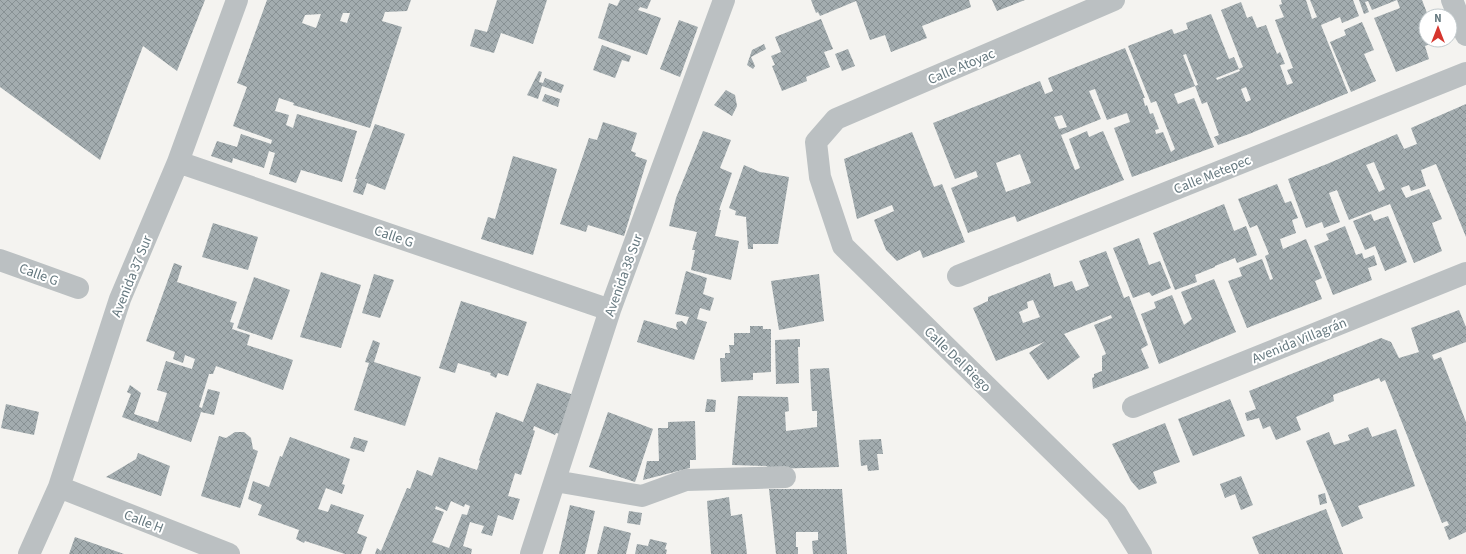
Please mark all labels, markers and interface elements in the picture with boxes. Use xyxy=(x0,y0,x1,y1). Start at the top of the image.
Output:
north arrow xyxy=(1418,8,1458,48)
text: N xyxy=(1434,11,1442,26)
street label: Calle Atoyac xyxy=(925,44,999,90)
street label: Calle Metepec xyxy=(1171,150,1254,199)
street label: Calle G xyxy=(371,221,416,253)
street label: Avenida 38 Sur xyxy=(600,231,648,319)
street label: Avenida 37 Sur xyxy=(106,232,157,320)
street label: Calle G xyxy=(16,259,61,291)
street label: Avenida Villagrán xyxy=(1249,313,1350,369)
street label: Calle Del Riego xyxy=(919,322,995,397)
street label: Calle H xyxy=(121,505,166,539)

